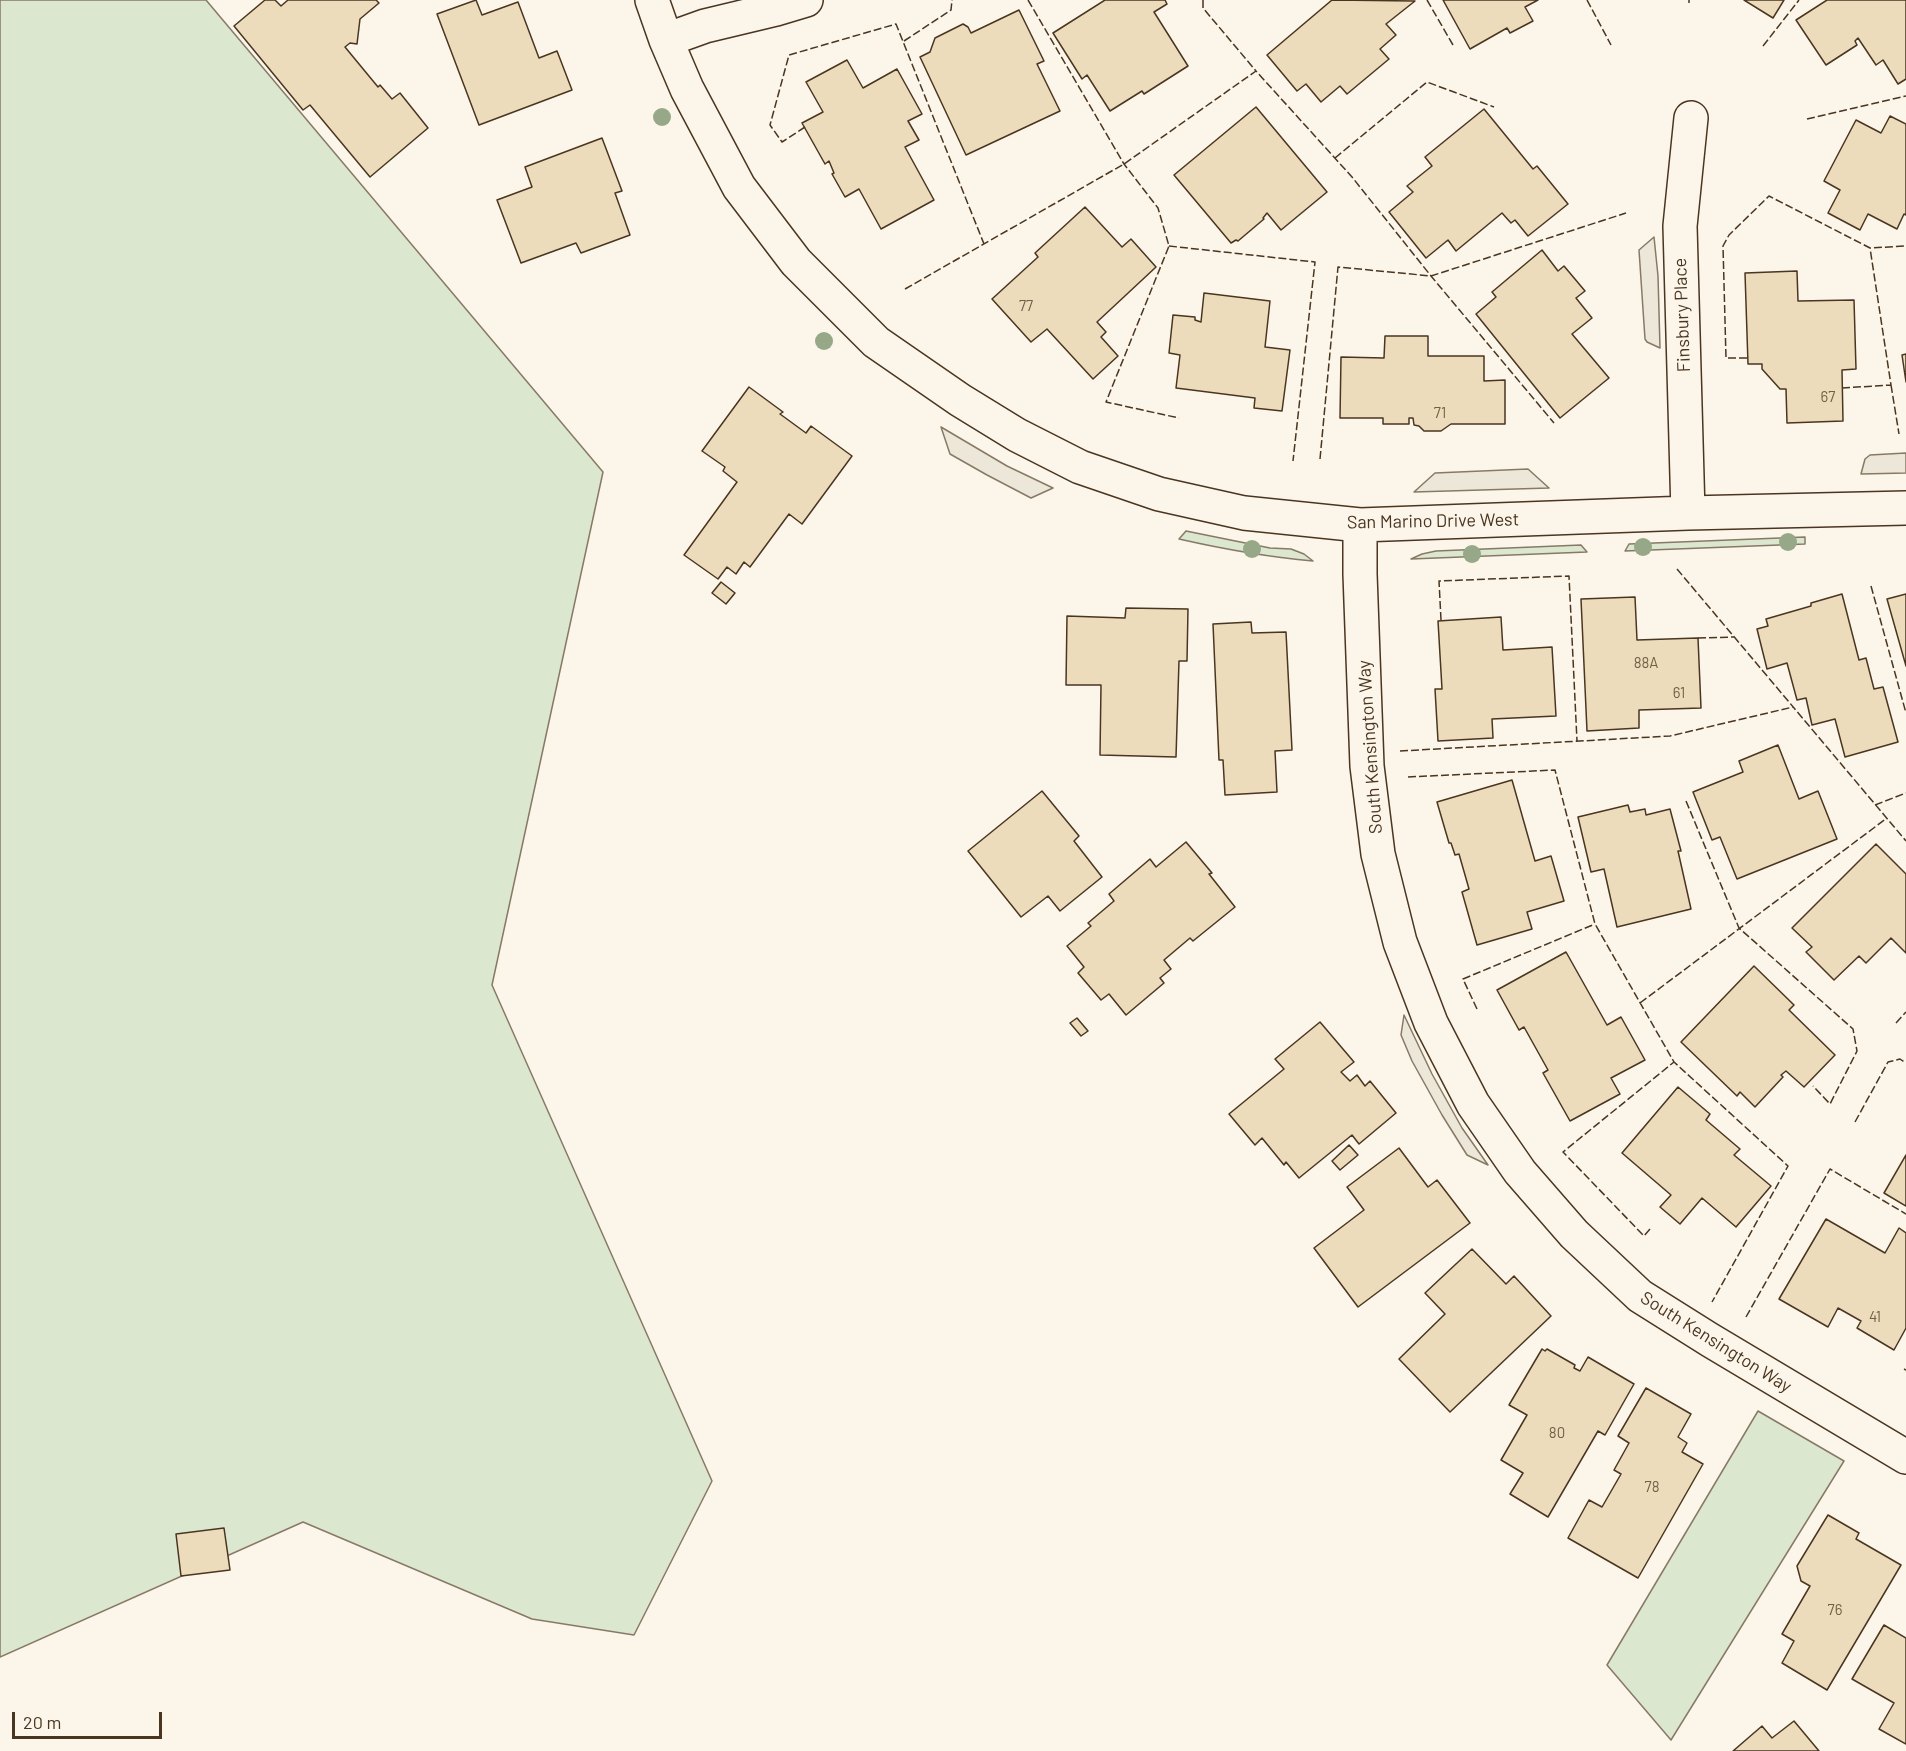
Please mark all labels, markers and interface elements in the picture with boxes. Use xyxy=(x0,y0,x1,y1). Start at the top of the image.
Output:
street label: Finsbury Place xyxy=(1669,257,1695,373)
house number: 77 xyxy=(1019,297,1033,315)
house number: 67 xyxy=(1821,388,1835,406)
house number: 71 xyxy=(1434,404,1446,422)
street label: San Marino Drive West xyxy=(1347,509,1519,533)
house number: 88A xyxy=(1634,654,1658,672)
street label: South Kensington Way xyxy=(1353,659,1387,835)
house number: 61 xyxy=(1673,684,1685,702)
street label: South Kensington Way xyxy=(1636,1287,1796,1397)
house number: 41 xyxy=(1869,1308,1881,1326)
house number: 80 xyxy=(1549,1424,1565,1442)
house number: 78 xyxy=(1645,1478,1659,1496)
house number: 76 xyxy=(1828,1601,1842,1619)
scale bar xyxy=(15,1700,165,1738)
text: 20 m xyxy=(23,1711,61,1733)

